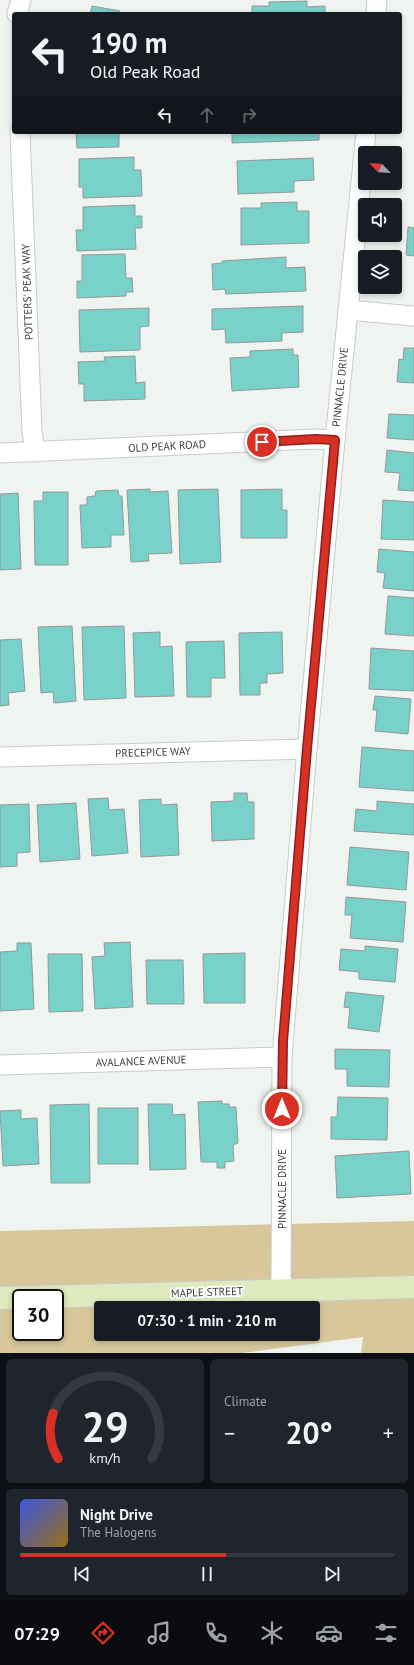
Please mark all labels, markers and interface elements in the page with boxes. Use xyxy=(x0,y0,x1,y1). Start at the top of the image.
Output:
text: 190 m xyxy=(90,24,167,61)
icon: left xyxy=(24,28,76,80)
text: Old Peak Road xyxy=(90,60,201,83)
icon: left xyxy=(154,104,176,126)
icon: ahead xyxy=(196,104,218,126)
icon: right xyxy=(238,104,260,126)
north arrow xyxy=(358,146,402,190)
map controls xyxy=(358,146,402,294)
button: sound xyxy=(358,198,402,242)
street label: POTTERS' PEAK WAY xyxy=(18,243,36,340)
button: layers xyxy=(358,250,402,294)
street label: PINNACLE DRIVE xyxy=(329,346,351,428)
pin xyxy=(245,425,279,459)
icon: arrive xyxy=(251,431,273,453)
street label: OLD PEAK ROAD xyxy=(128,437,206,455)
street label: PRECEPICE WAY xyxy=(115,744,192,760)
street label: AVALANCE AVENUE xyxy=(95,1052,187,1070)
position arrow xyxy=(261,1088,303,1130)
street label: PINNACLE DRIVE xyxy=(275,1149,289,1229)
street label: MAPLE STREET xyxy=(171,1284,243,1300)
speed limit sign: 30 xyxy=(12,1289,64,1341)
text: 07:30 · 1 min · 210 m xyxy=(138,1311,276,1330)
text: Climate xyxy=(224,1393,267,1410)
text: 29 xyxy=(81,1400,129,1453)
text: 20° xyxy=(285,1413,333,1452)
text: − xyxy=(224,1419,235,1447)
text: + xyxy=(383,1419,394,1447)
text: km/h xyxy=(89,1448,121,1467)
text: Night Drive xyxy=(80,1505,153,1524)
text: The Halogens xyxy=(80,1524,157,1541)
icon: previous xyxy=(71,1563,93,1585)
icon: pause xyxy=(196,1563,218,1585)
icon: next xyxy=(321,1563,343,1585)
icon: directions xyxy=(89,1619,117,1647)
icon: music xyxy=(145,1619,173,1647)
icon: phone xyxy=(202,1619,230,1647)
icon: climate xyxy=(258,1619,286,1647)
icon: car xyxy=(315,1619,343,1647)
icon: filters xyxy=(372,1619,400,1647)
text: 07:29 xyxy=(14,1622,60,1645)

